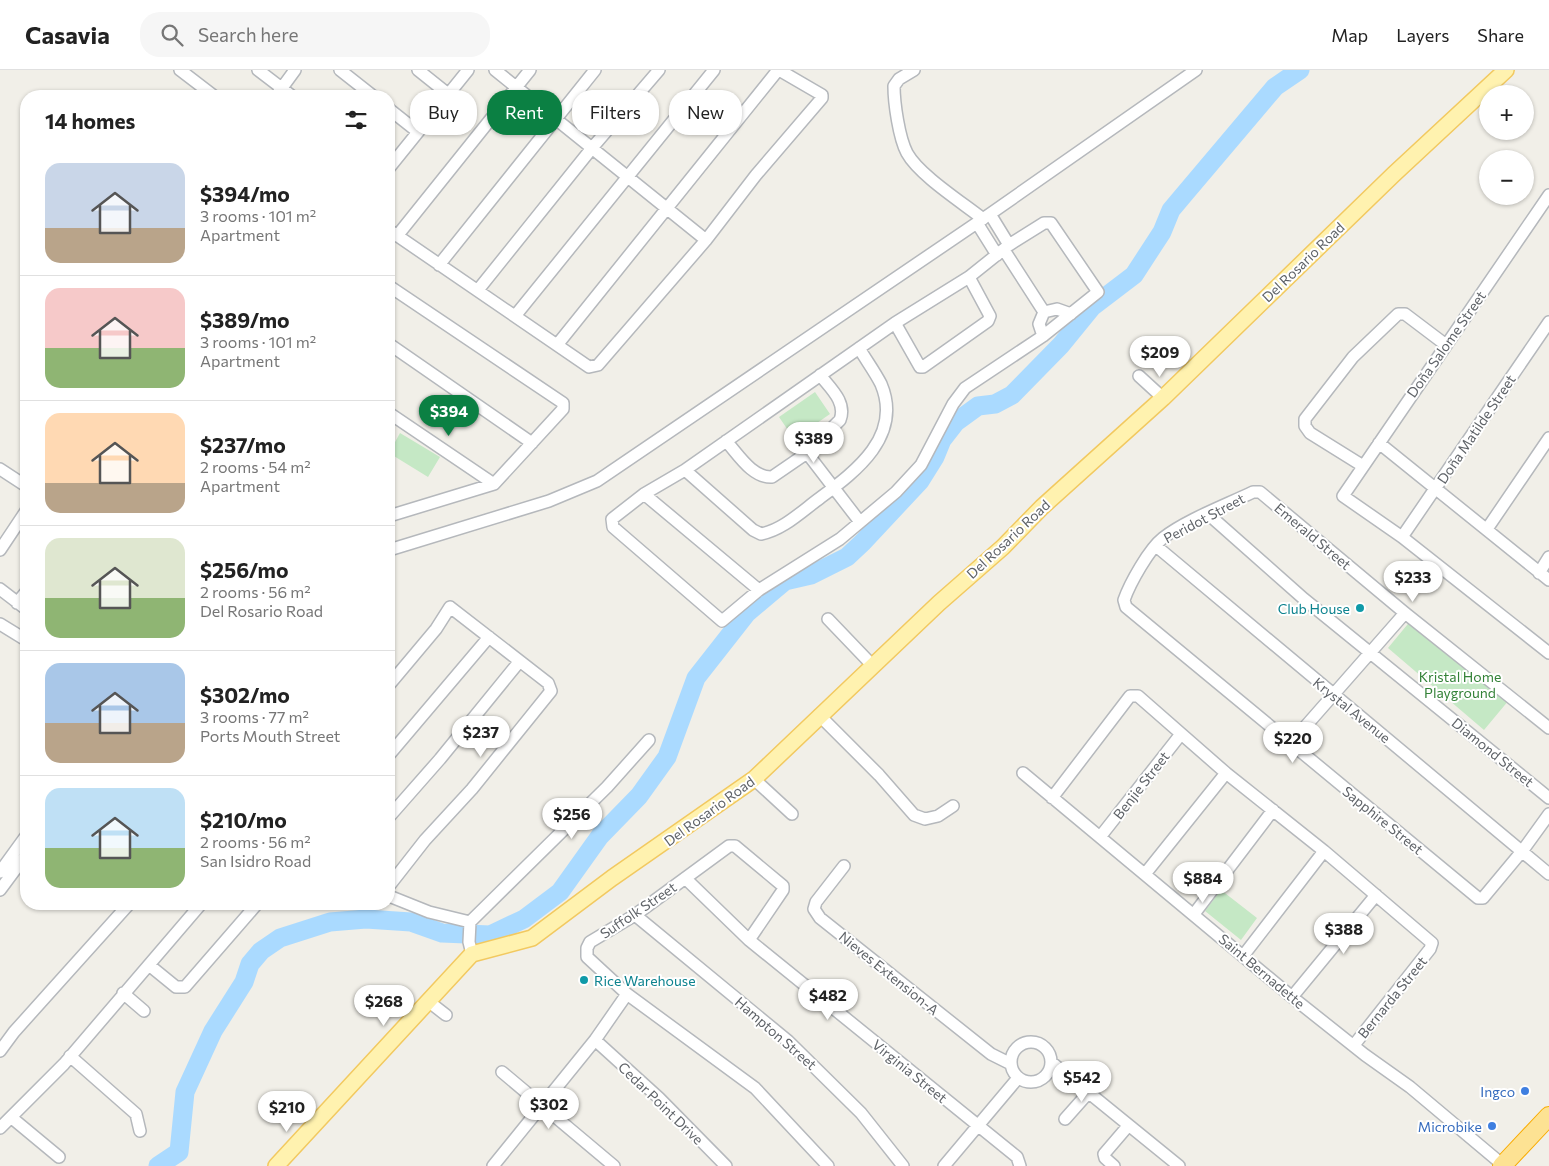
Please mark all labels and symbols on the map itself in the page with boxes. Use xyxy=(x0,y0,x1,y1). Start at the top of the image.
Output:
street label: Del Rosario Road xyxy=(1258,218,1348,306)
street label: Doña Salome Street xyxy=(1403,287,1489,400)
pin: $209 xyxy=(1130,336,1190,378)
street label: Doña Matilde Street xyxy=(1433,371,1519,487)
pin: $394 xyxy=(419,394,479,437)
pin: $389 xyxy=(784,422,844,464)
street label: Peridot Street xyxy=(1161,489,1248,547)
street label: Del Rosario Road xyxy=(963,496,1053,582)
street label: Emerald Street xyxy=(1271,499,1355,573)
pin: $233 xyxy=(1383,560,1443,603)
place label: Club House xyxy=(1278,600,1350,617)
marker: Club House xyxy=(1354,602,1366,614)
park label: Kristal Home Playground xyxy=(1419,668,1501,701)
street label: Krystal Avenue xyxy=(1310,674,1394,746)
street label: Diamond Street xyxy=(1449,714,1537,790)
pin: $237 xyxy=(451,716,511,758)
pin: $220 xyxy=(1263,722,1323,764)
street label: Benjie Street xyxy=(1109,748,1173,822)
street label: Del Rosario Road xyxy=(660,772,758,850)
street label: Sapphire Street xyxy=(1339,782,1427,858)
pin: $256 xyxy=(542,798,602,840)
pin: $884 xyxy=(1173,862,1233,904)
street label: Suffolk Street xyxy=(597,878,680,942)
pin: $388 xyxy=(1314,912,1374,955)
street label: Nieves Extension-A xyxy=(836,928,942,1019)
street label: Saint Bernadette xyxy=(1216,930,1308,1012)
street label: Bernarda Street xyxy=(1354,952,1430,1041)
place label: Rice Warehouse xyxy=(594,972,696,989)
marker: Rice Warehouse xyxy=(578,974,590,986)
pin: $482 xyxy=(798,978,858,1021)
pin: $268 xyxy=(354,984,414,1027)
street label: Hampton Street xyxy=(732,993,820,1073)
street label: Virginia Street xyxy=(869,1036,951,1106)
street label: Cedar Point Drive xyxy=(615,1058,707,1148)
pin: $542 xyxy=(1052,1060,1112,1103)
place label: Ingco xyxy=(1480,1083,1515,1100)
marker: Ingco xyxy=(1519,1085,1531,1097)
pin: $302 xyxy=(519,1088,579,1130)
pin: $210 xyxy=(257,1090,317,1133)
place label: Microbike xyxy=(1418,1118,1482,1135)
marker: Microbike xyxy=(1486,1120,1498,1132)

